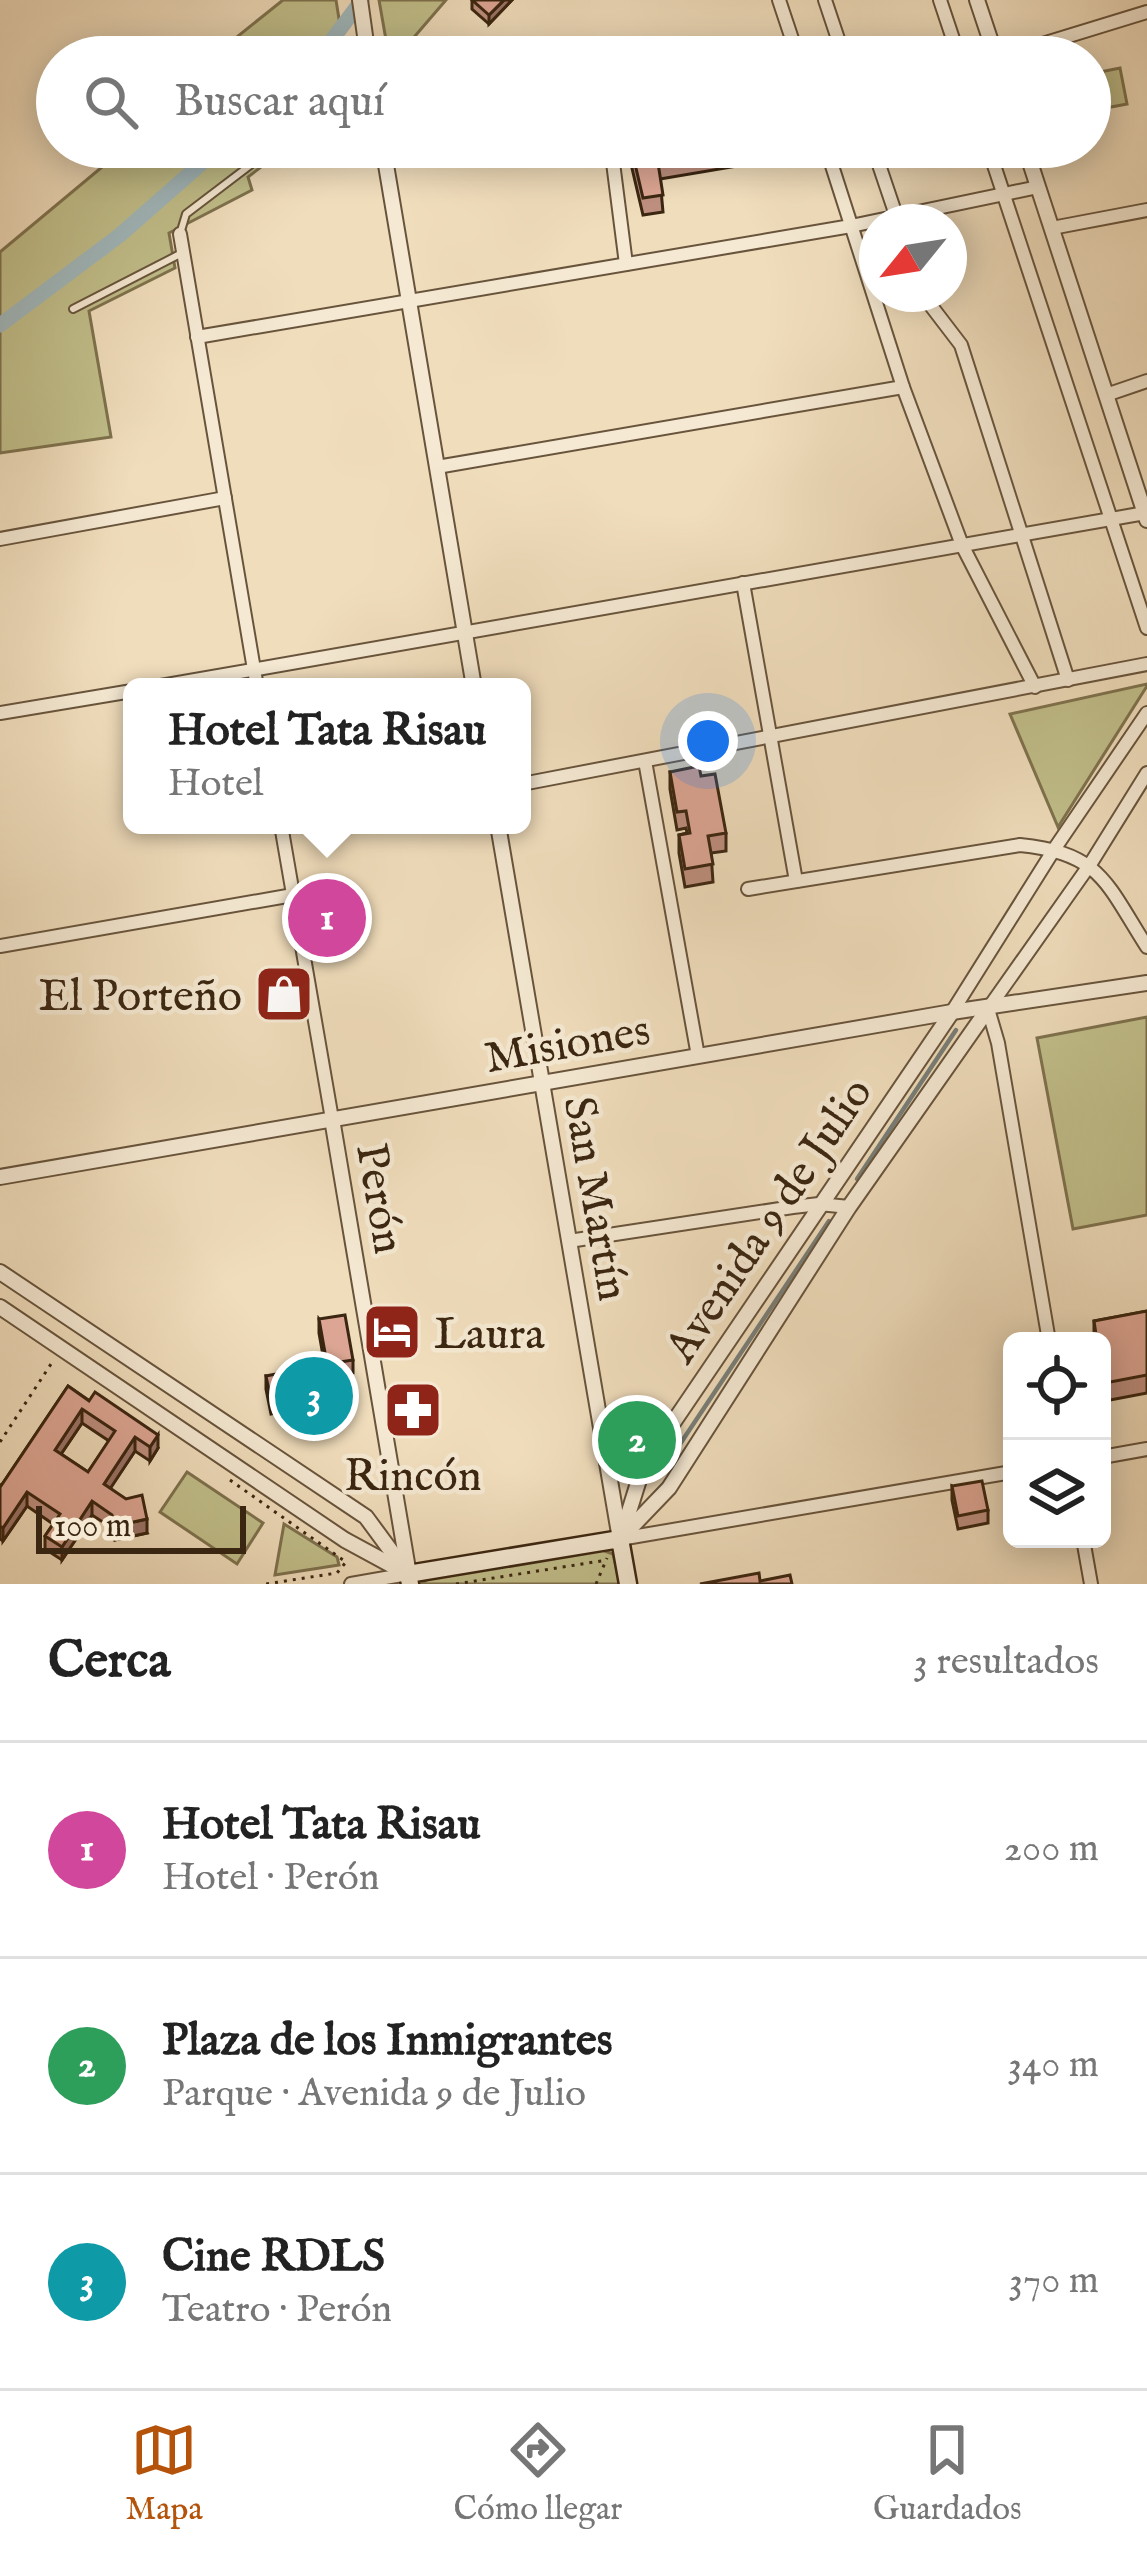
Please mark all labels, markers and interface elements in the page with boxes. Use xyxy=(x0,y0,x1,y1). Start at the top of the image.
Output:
search box xyxy=(36,36,1111,168)
icon: search xyxy=(78,69,144,135)
text: Buscar aquí xyxy=(174,74,385,131)
north arrow xyxy=(859,204,967,312)
popup xyxy=(123,678,531,834)
text: Hotel Tata Risau xyxy=(168,703,486,760)
your location xyxy=(678,711,738,771)
text: Hotel xyxy=(168,760,264,809)
pin: 1 xyxy=(288,873,366,963)
shop icon: El Porteño xyxy=(253,963,315,1025)
place label: El Porteño xyxy=(39,969,242,1026)
street label: Misiones xyxy=(481,1003,655,1088)
street label: Avenida 9 de Julio xyxy=(653,1068,886,1375)
street label: San Martín xyxy=(549,1092,641,1305)
street label: Perón xyxy=(341,1139,416,1258)
hotel icon: Laura xyxy=(361,1301,423,1363)
place label: Laura xyxy=(434,1307,545,1364)
map controls xyxy=(1003,1332,1111,1548)
button: locate xyxy=(1003,1332,1111,1440)
pin: 3 xyxy=(275,1351,353,1441)
pharmacy icon: Rincón xyxy=(382,1379,444,1441)
pin: 2 xyxy=(598,1395,676,1485)
button: layers xyxy=(1003,1440,1111,1548)
place label: Rincón xyxy=(344,1449,482,1506)
scale bar xyxy=(36,1500,246,1553)
text: 100 m xyxy=(54,1506,131,1548)
text: Cerca xyxy=(48,1630,171,1695)
text: 3 resultados xyxy=(913,1638,1099,1687)
text: Hotel Tata Risau xyxy=(162,1797,481,1854)
text: 1 xyxy=(80,1825,94,1874)
text: 200 m xyxy=(1004,1825,1099,1874)
text: Hotel · Perón xyxy=(162,1854,379,1903)
text: Plaza de los Inmigrantes xyxy=(162,2013,613,2070)
text: 2 xyxy=(78,2041,96,2090)
text: 340 m xyxy=(1008,2041,1099,2090)
text: Parque · Avenida 9 de Julio xyxy=(162,2070,586,2119)
text: Cine RDLS xyxy=(162,2229,385,2286)
text: 3 xyxy=(80,2257,94,2306)
text: 370 m xyxy=(1008,2257,1099,2306)
text: Teatro · Perón xyxy=(162,2286,392,2335)
tab: Mapa xyxy=(125,2417,203,2531)
tab: Cómo llegar xyxy=(453,2417,622,2531)
tab: Guardados xyxy=(873,2417,1022,2531)

